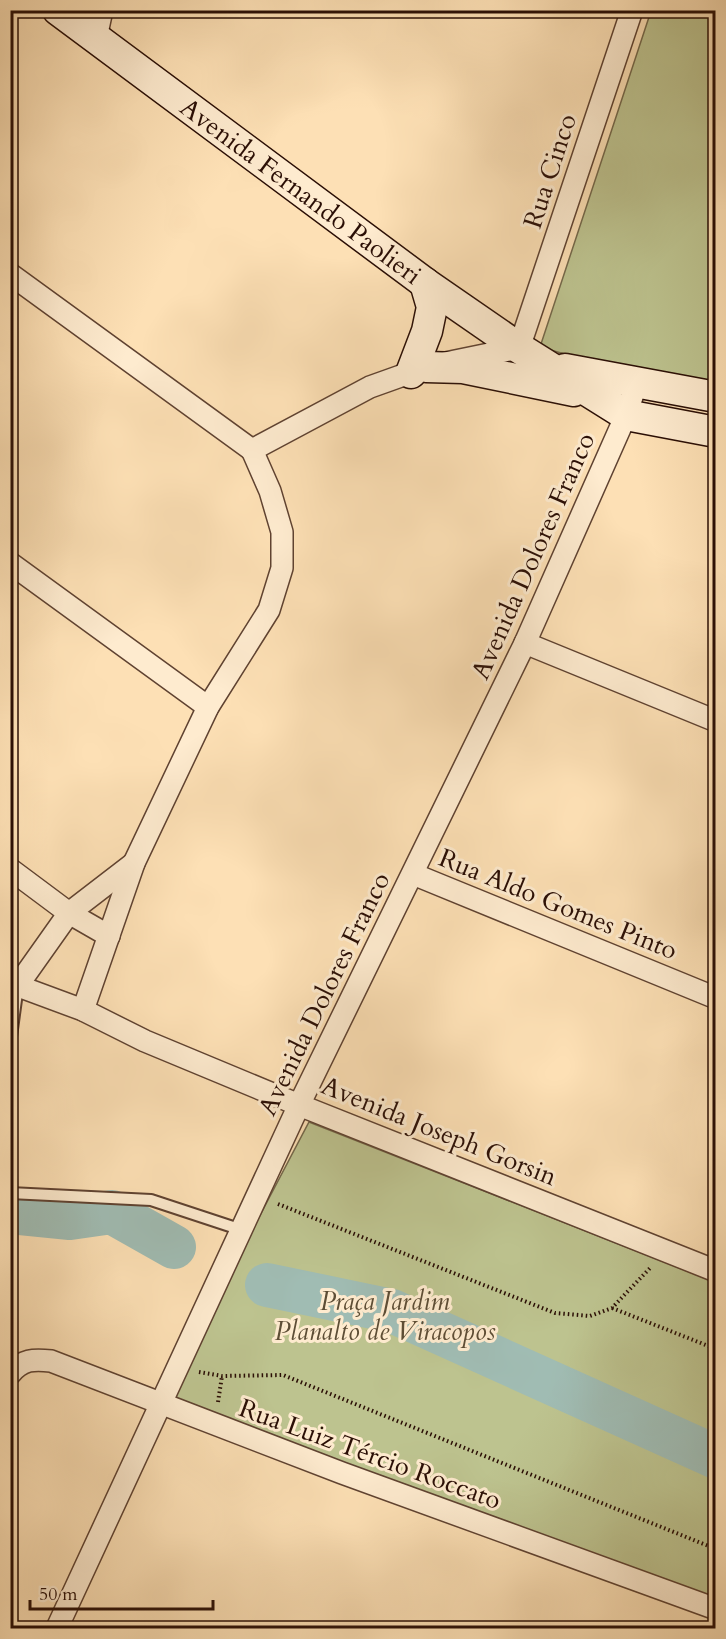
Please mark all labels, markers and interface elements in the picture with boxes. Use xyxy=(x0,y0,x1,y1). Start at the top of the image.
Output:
street label: Avenida Fernando Paolieri xyxy=(173,89,429,292)
street label: Rua Cinco xyxy=(515,109,585,233)
street label: Avenida Dolores Franco xyxy=(463,427,603,685)
street label: Rua Aldo Gomes Pinto xyxy=(434,840,682,968)
street label: Avenida Dolores Franco xyxy=(250,867,398,1121)
street label: Avenida Joseph Gorsin xyxy=(316,1068,562,1194)
park label: Praça Jardim Planalto de Viracopos xyxy=(274,1284,496,1349)
street label: Rua Luiz Tércio Roccato xyxy=(234,1390,506,1518)
scale bar xyxy=(30,1573,213,1611)
text: 50 m xyxy=(39,1582,78,1607)

